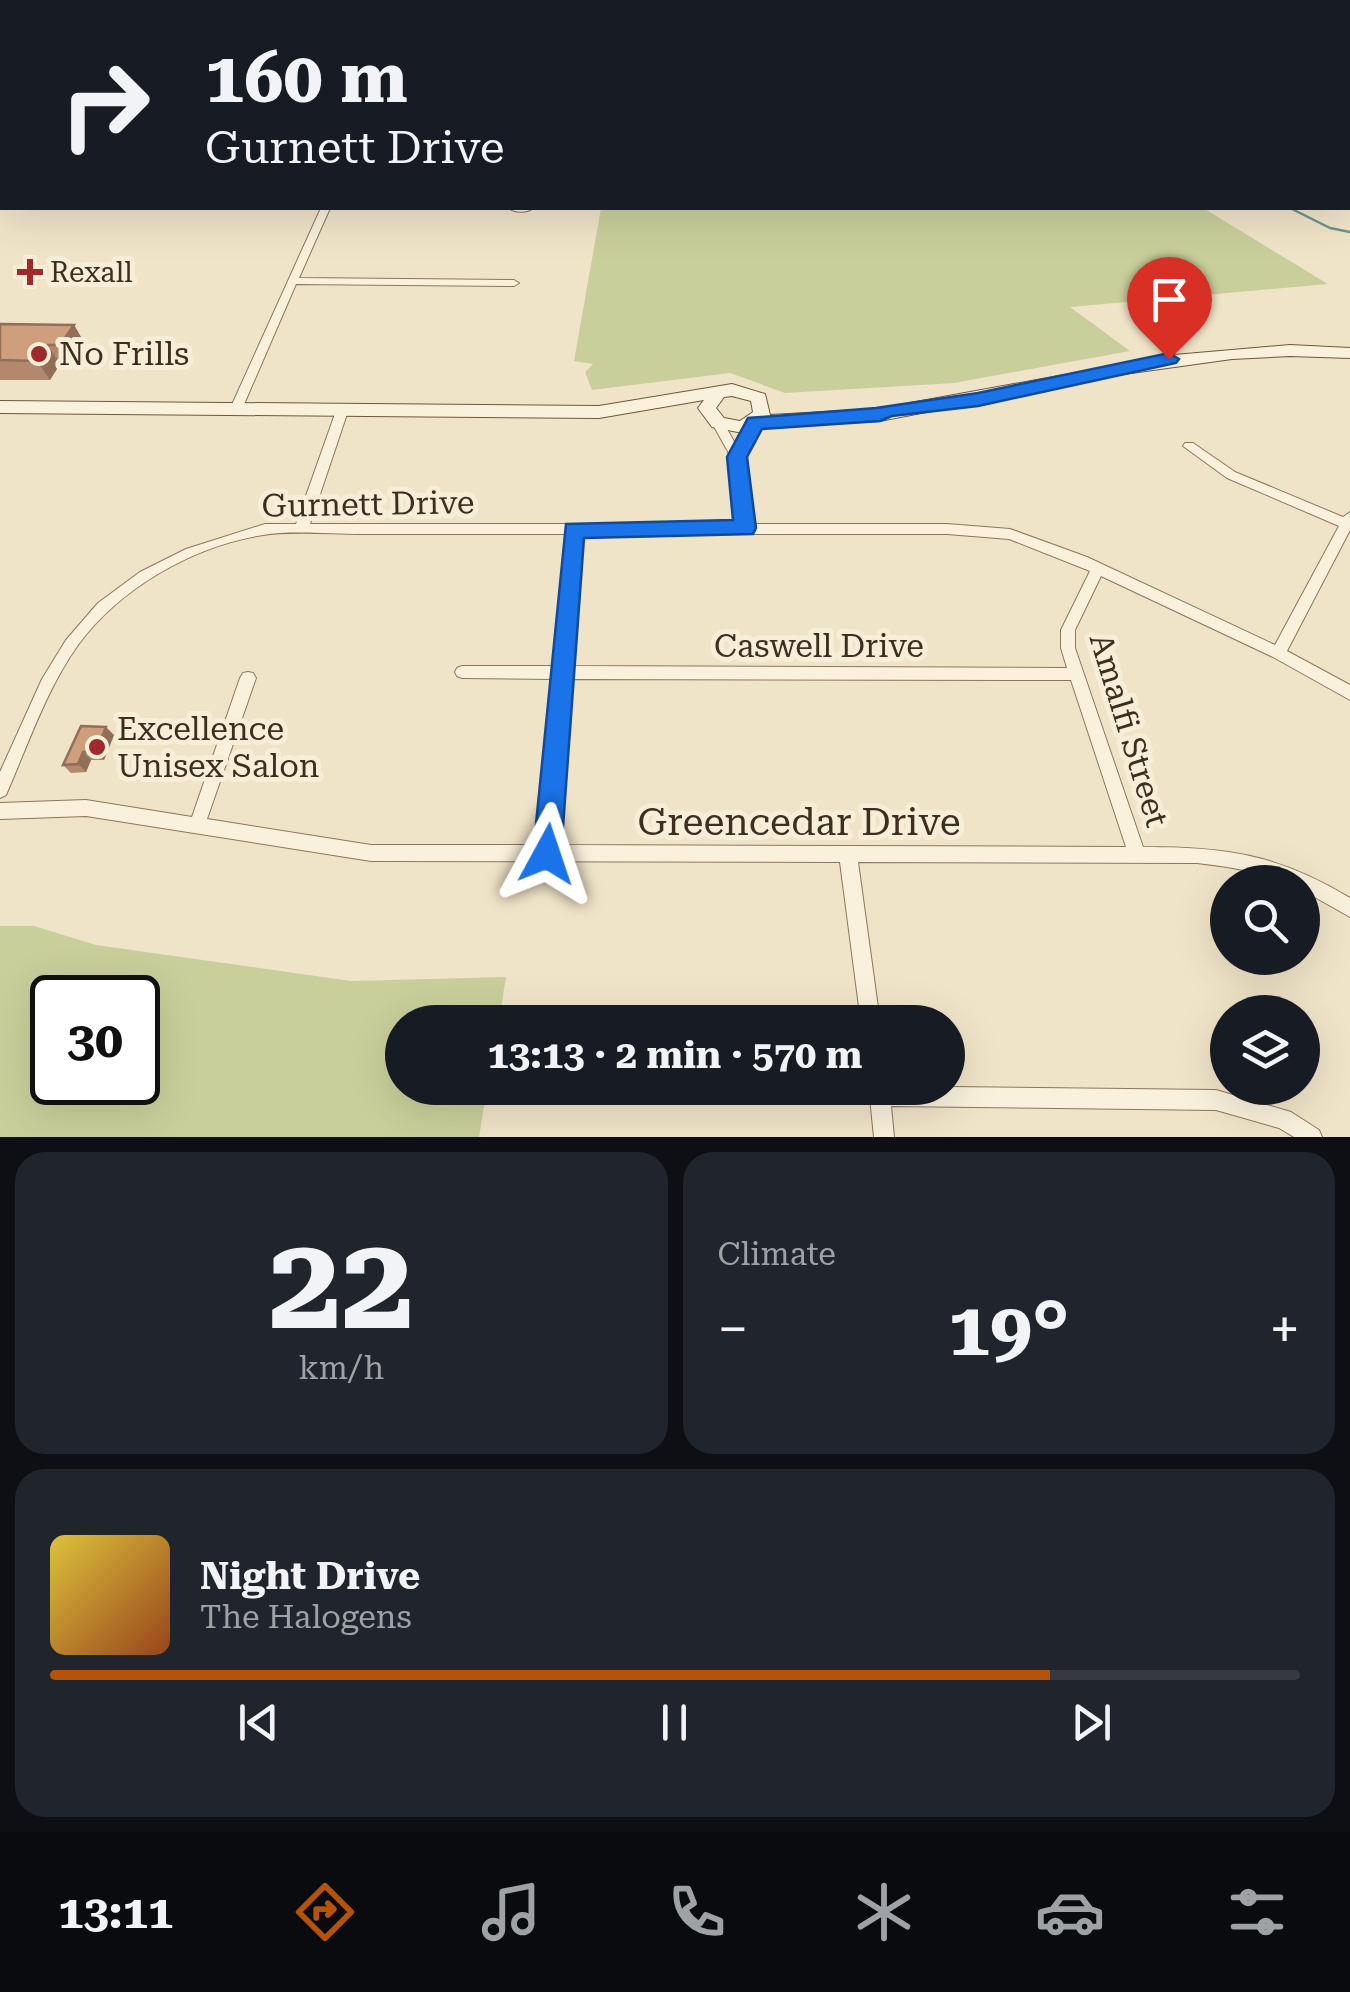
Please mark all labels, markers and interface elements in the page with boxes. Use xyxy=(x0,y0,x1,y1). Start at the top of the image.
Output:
text: 160 m xyxy=(205,37,408,119)
icon: right xyxy=(40,40,170,170)
text: Gurnett Drive xyxy=(205,121,504,174)
place label: Rexall xyxy=(50,256,133,289)
pin xyxy=(1127,257,1212,360)
marker: Rexall xyxy=(19,261,41,283)
icon: arrive xyxy=(1142,272,1197,327)
place label: No Frills xyxy=(59,335,189,373)
marker: No Frills xyxy=(28,343,50,365)
street label: Gurnett Drive xyxy=(261,483,475,525)
street label: Caswell Drive xyxy=(714,627,924,665)
street label: Amalfi Street xyxy=(1082,629,1176,831)
place label: Excellence Unisex Salon xyxy=(117,710,319,785)
marker: Excellence Unisex Salon xyxy=(86,736,108,758)
street label: Greencedar Drive xyxy=(637,800,961,844)
position arrow xyxy=(495,802,599,906)
map controls xyxy=(1210,865,1320,1105)
button: search xyxy=(1210,865,1320,975)
speed limit sign: 30 xyxy=(30,975,160,1105)
button: layers xyxy=(1210,995,1320,1105)
text: 13:13 · 2 min · 570 m xyxy=(488,1033,862,1077)
text: 22 xyxy=(268,1207,414,1360)
text: Climate xyxy=(718,1235,836,1273)
text: 19° xyxy=(948,1285,1069,1373)
text: − xyxy=(718,1297,748,1361)
text: + xyxy=(1269,1297,1300,1361)
text: km/h xyxy=(298,1349,384,1387)
text: Night Drive xyxy=(200,1554,420,1598)
text: The Halogens xyxy=(200,1598,412,1636)
icon: previous xyxy=(231,1695,286,1750)
icon: pause xyxy=(647,1695,702,1750)
icon: next xyxy=(1064,1695,1119,1750)
icon: directions xyxy=(290,1877,360,1947)
icon: music xyxy=(476,1877,546,1947)
icon: phone xyxy=(662,1877,732,1947)
icon: climate xyxy=(849,1877,919,1947)
icon: car xyxy=(1035,1877,1105,1947)
icon: filters xyxy=(1222,1877,1292,1947)
text: 13:11 xyxy=(58,1886,173,1939)

